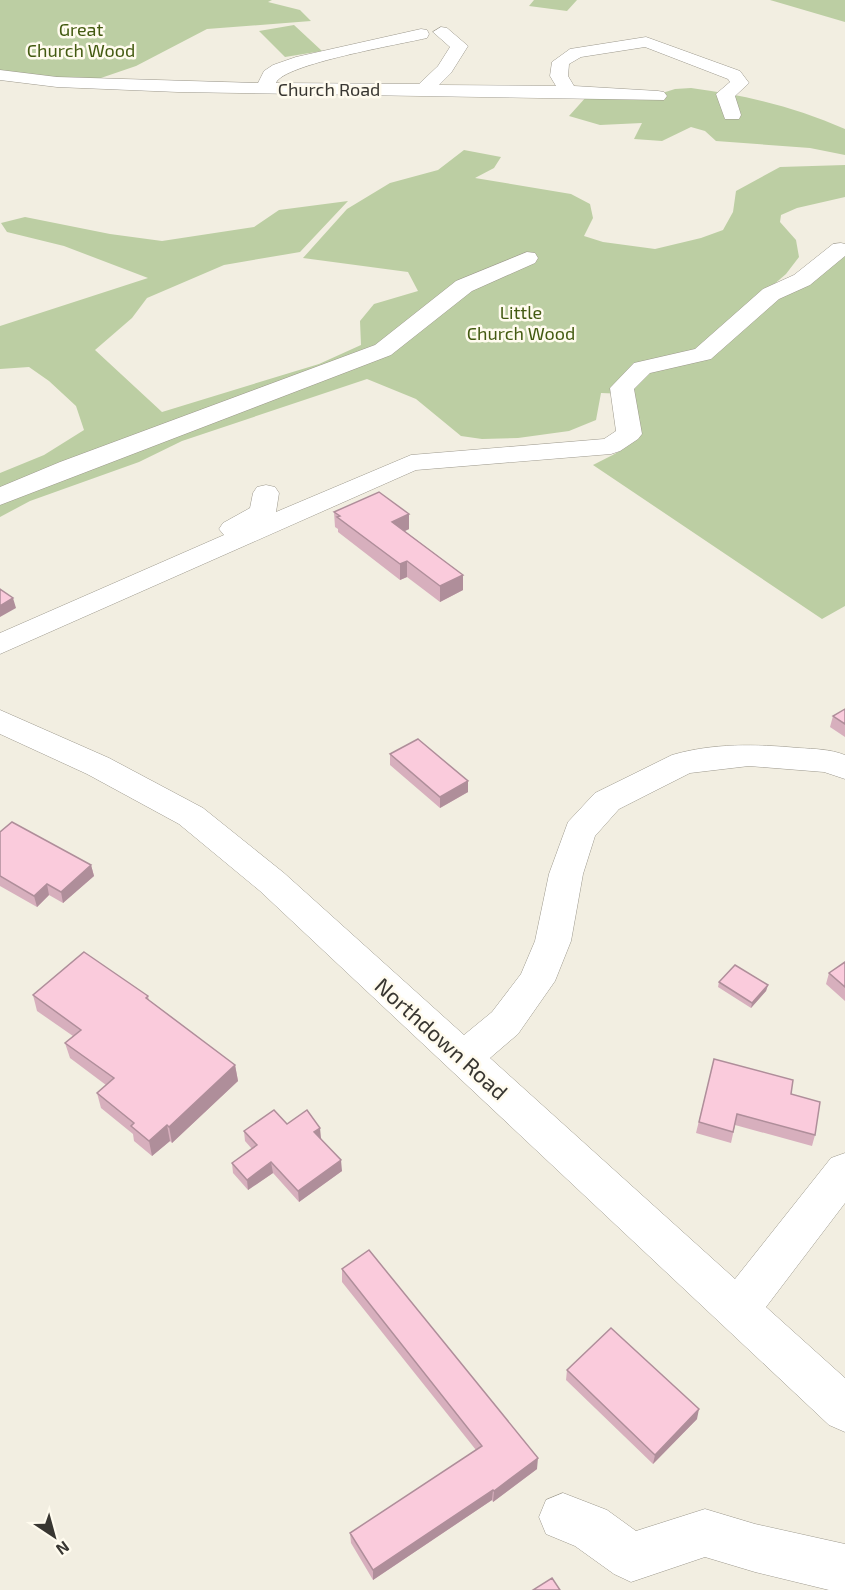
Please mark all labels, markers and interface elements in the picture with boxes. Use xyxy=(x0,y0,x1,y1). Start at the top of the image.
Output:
park label: Great Church Wood xyxy=(27,18,135,61)
street label: Church Road xyxy=(278,78,380,100)
park label: Little Church Wood xyxy=(467,301,575,344)
street label: Northdown Road xyxy=(370,972,514,1104)
north arrow xyxy=(24,1506,84,1566)
text: N xyxy=(53,1537,73,1560)

